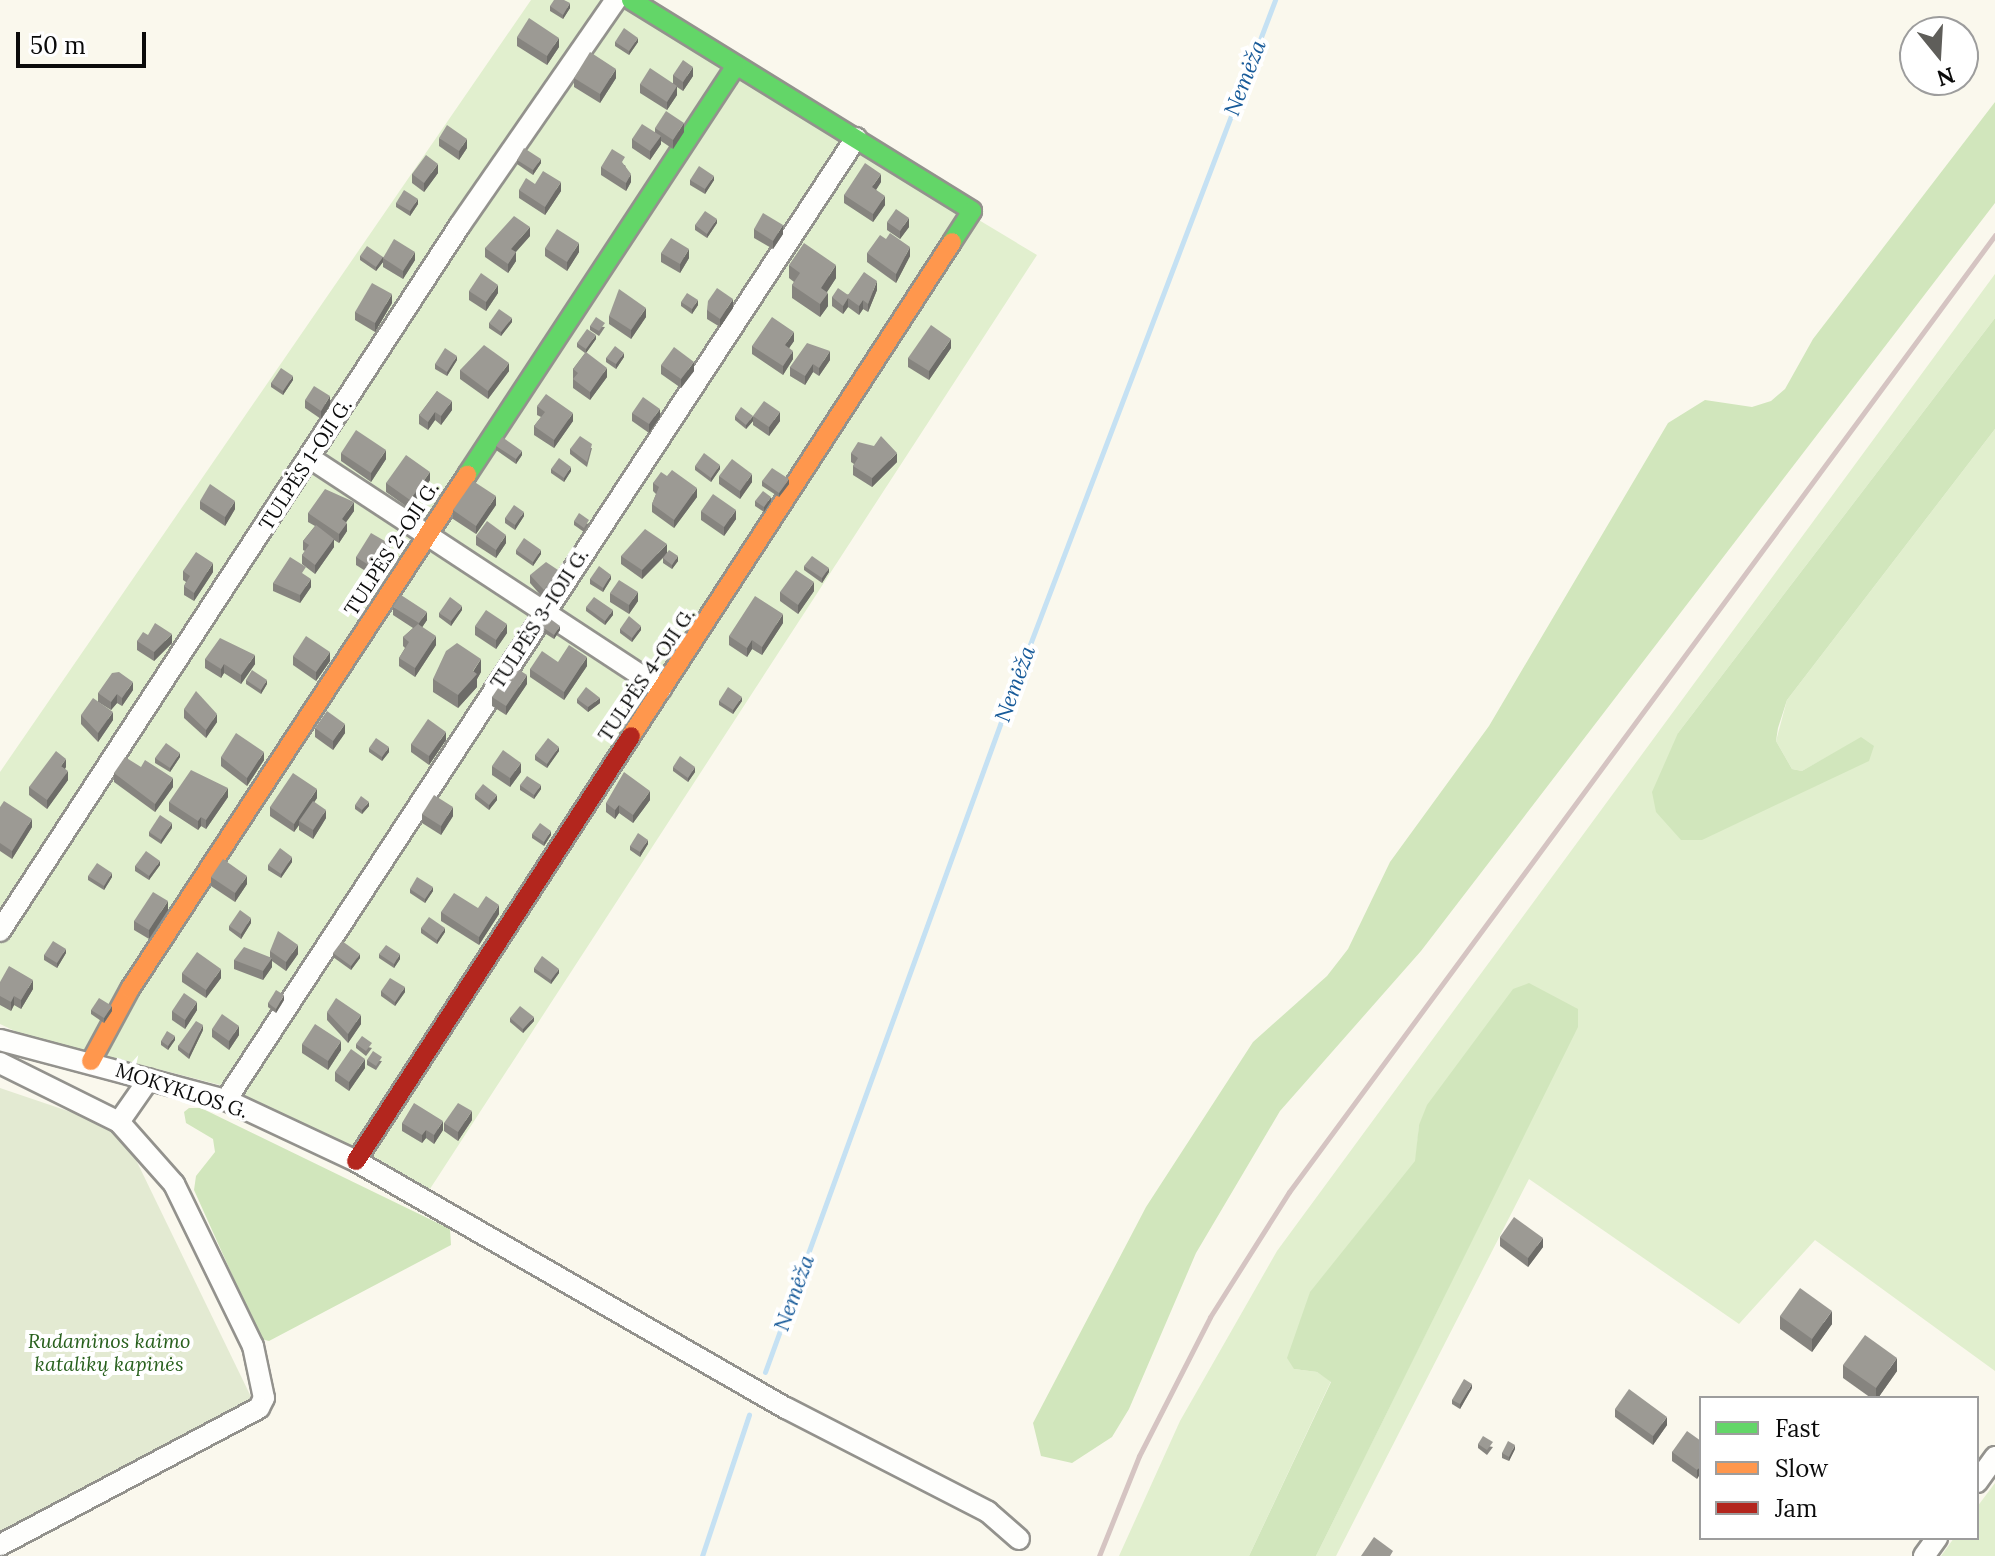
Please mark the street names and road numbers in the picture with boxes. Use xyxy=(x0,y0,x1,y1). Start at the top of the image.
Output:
street label: TULPĖS 1-OJI G. xyxy=(254,394,356,534)
street label: TULPĖS 2-OJI G. xyxy=(339,476,443,620)
street label: TULPĖS 3-IOJI G. xyxy=(485,543,593,693)
street label: TULPĖS 4-OJI G. xyxy=(592,603,700,745)
street label: MOKYKLOS G. xyxy=(113,1057,251,1123)

